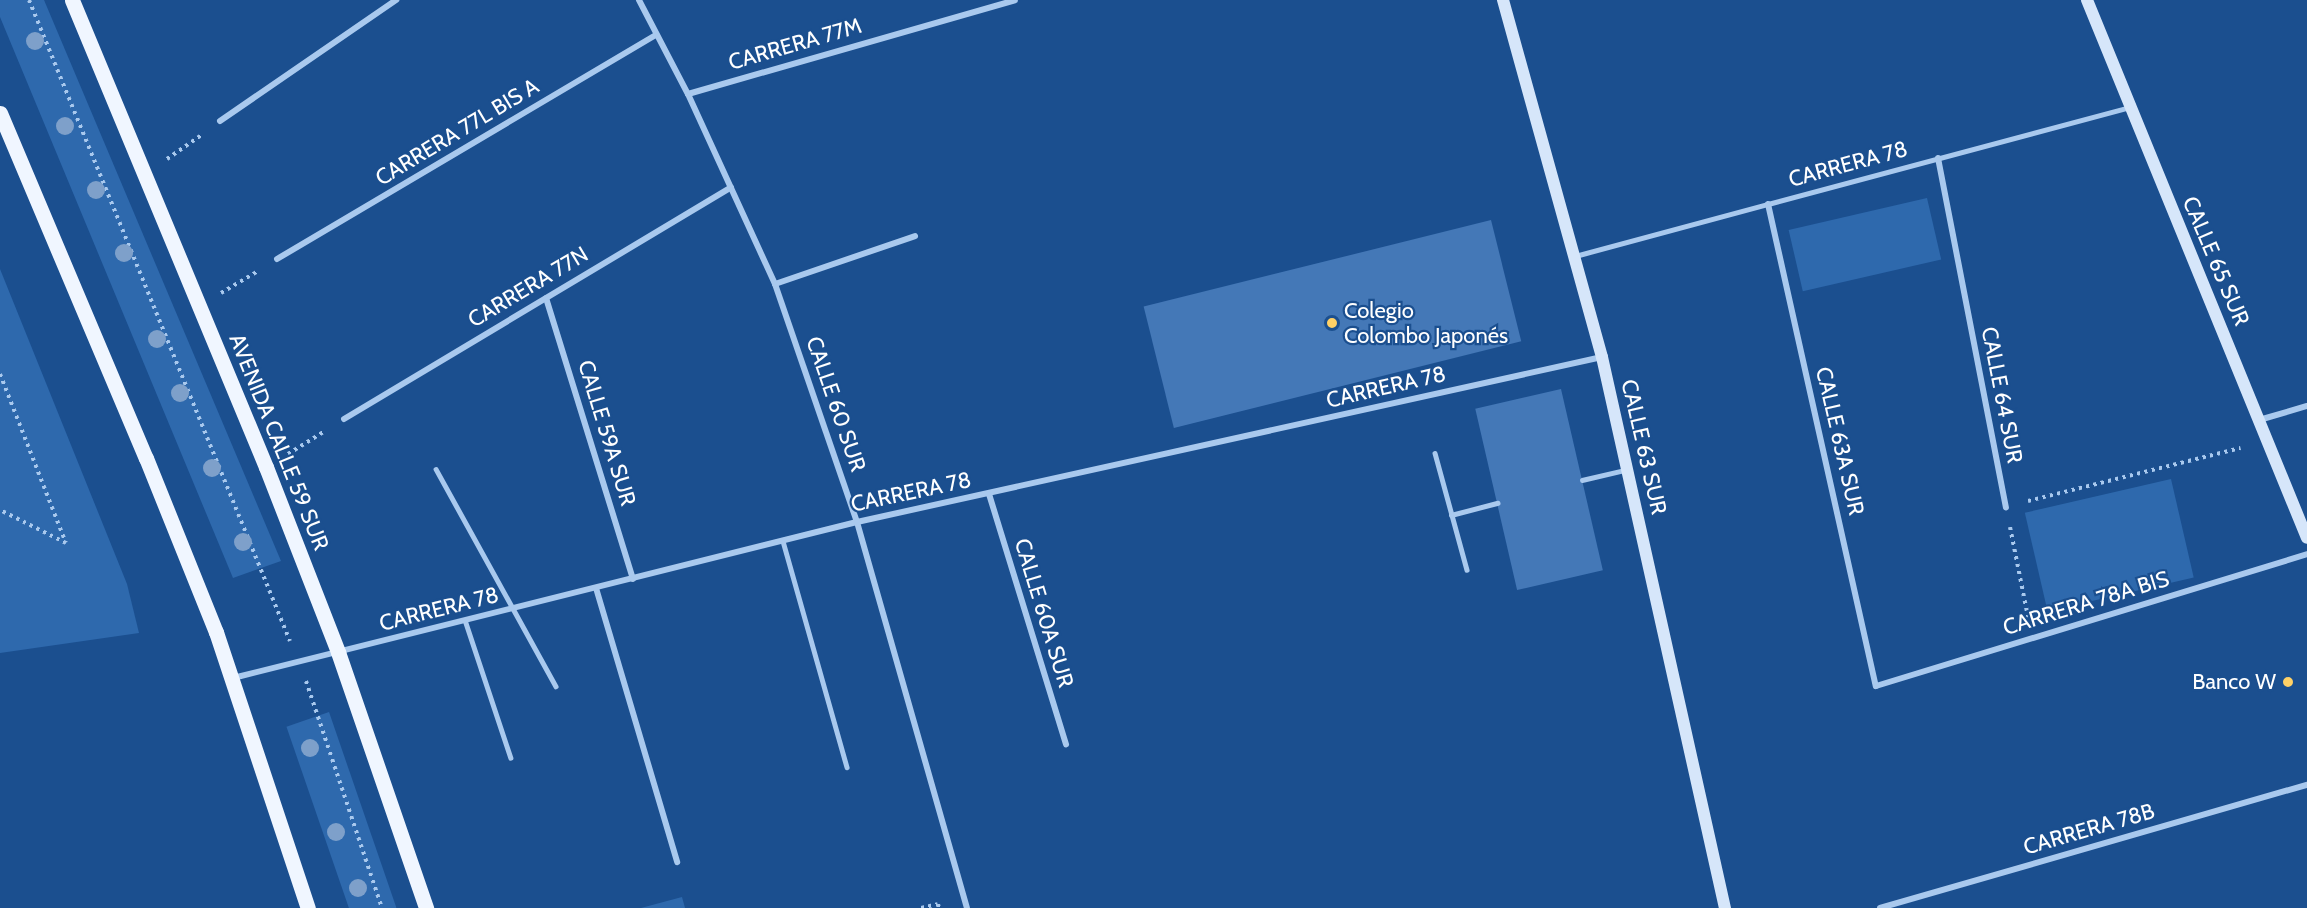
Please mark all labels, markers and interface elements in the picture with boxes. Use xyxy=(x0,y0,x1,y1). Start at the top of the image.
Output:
street label: CARRERA 77M xyxy=(725,12,865,76)
street label: CARRERA 77L BIS A xyxy=(371,73,543,191)
street label: CARRERA 78 xyxy=(1786,135,1910,193)
street label: CALLE 65 SUR xyxy=(2177,192,2255,330)
street label: CARRERA 77N xyxy=(463,241,593,333)
place label: Colegio Colombo Japonés xyxy=(1344,297,1508,348)
marker: Colegio Colombo Japonés xyxy=(1325,316,1339,330)
street label: CALLE 64 SUR xyxy=(1976,325,2028,465)
street label: AVENIDA CALLE 59 SUR xyxy=(223,330,335,554)
street label: CALLE 60 SUR xyxy=(801,333,871,475)
street label: CALLE 59A SUR xyxy=(572,357,642,509)
street label: CARRERA 78 xyxy=(1324,360,1448,414)
street label: CALLE 63A SUR xyxy=(1810,364,1870,518)
street label: CALLE 63 SUR xyxy=(1616,377,1672,517)
street label: CARRERA 78 xyxy=(849,466,973,518)
street label: CALLE 60A SUR xyxy=(1009,535,1079,691)
street label: CARRERA 78A BIS xyxy=(2000,565,2172,641)
street label: CARRERA 78 xyxy=(377,581,501,637)
place label: Banco W xyxy=(2192,669,2276,695)
marker: Banco W xyxy=(2281,675,2295,689)
street label: CARRERA 78B xyxy=(2020,798,2158,860)

